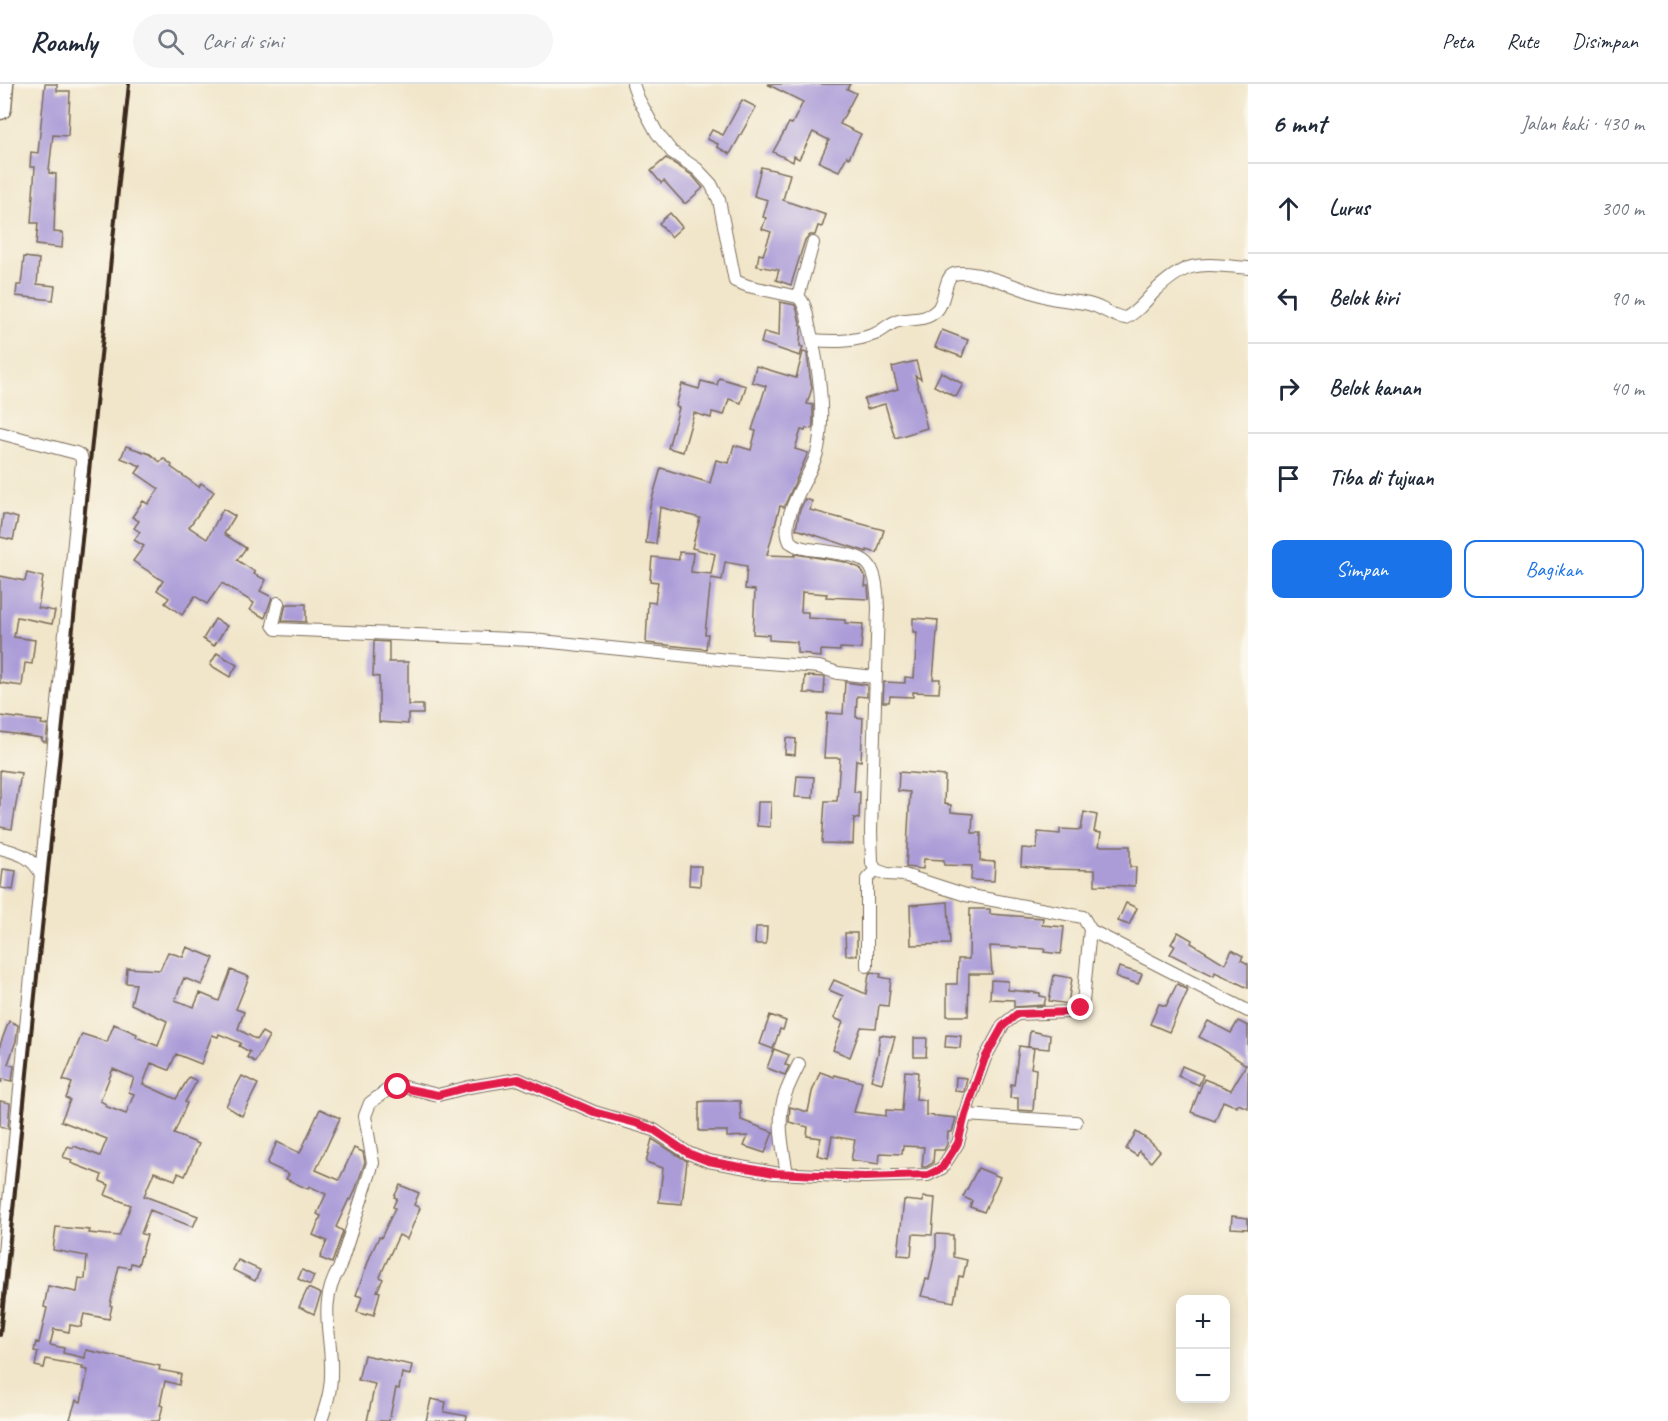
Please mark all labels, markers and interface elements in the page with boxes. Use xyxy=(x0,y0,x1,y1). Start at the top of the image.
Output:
search box xyxy=(133,14,553,68)
text: Roamly xyxy=(30,24,97,59)
icon: search xyxy=(154,25,187,58)
text: Cari di sini xyxy=(202,27,283,55)
text: Peta xyxy=(1442,28,1473,54)
text: Rute xyxy=(1506,28,1539,54)
text: Disimpan xyxy=(1572,28,1638,54)
text: 6 mnt xyxy=(1272,107,1326,140)
text: Jalan kaki · 430 m xyxy=(1521,111,1644,136)
icon: ahead xyxy=(1272,192,1305,225)
text: Lurus xyxy=(1329,194,1369,222)
text: 300 m xyxy=(1601,196,1644,221)
icon: left xyxy=(1272,282,1305,315)
text: Belok kiri xyxy=(1329,284,1398,312)
text: 90 m xyxy=(1610,286,1644,311)
icon: right xyxy=(1272,372,1305,405)
text: Belok kanan xyxy=(1329,374,1421,402)
text: 40 m xyxy=(1610,376,1644,401)
icon: arrive xyxy=(1272,462,1305,495)
text: Tiba di tujuan xyxy=(1329,464,1434,492)
button: Simpan xyxy=(1272,540,1452,598)
button: Bagikan xyxy=(1464,540,1644,598)
route end xyxy=(1067,994,1093,1020)
route start xyxy=(384,1073,410,1099)
map controls xyxy=(1176,1295,1230,1403)
button: + xyxy=(1176,1295,1230,1349)
button: − xyxy=(1176,1349,1230,1403)

